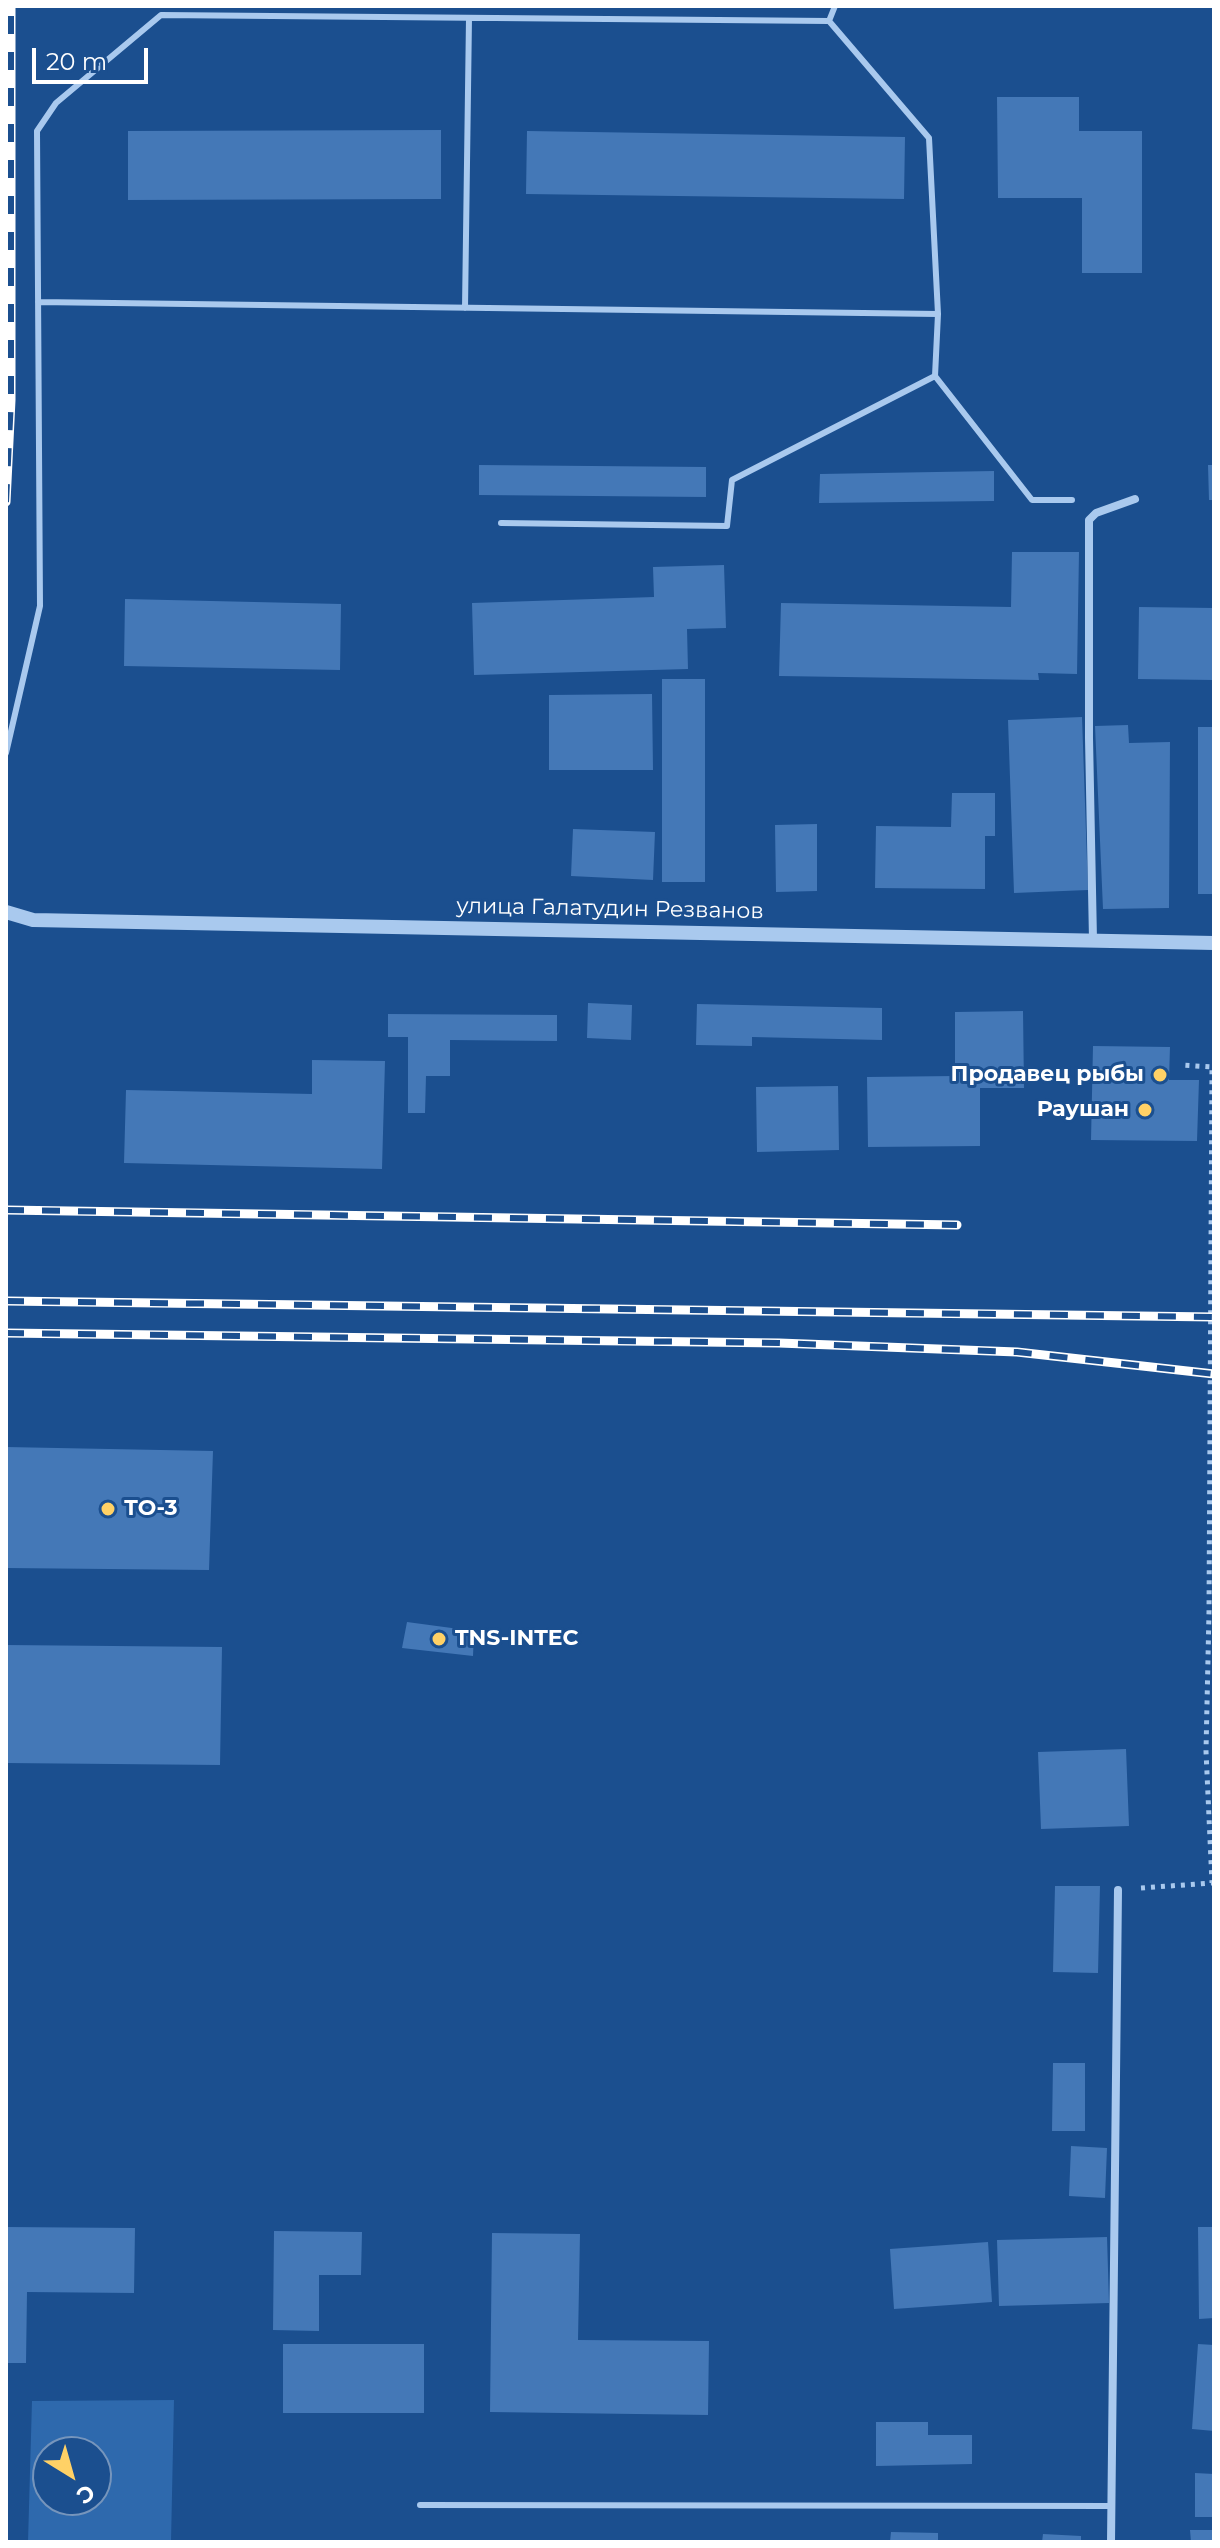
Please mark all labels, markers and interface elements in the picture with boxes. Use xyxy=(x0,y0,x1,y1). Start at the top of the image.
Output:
scale bar xyxy=(36,32,152,82)
text: 20 m xyxy=(46,47,107,76)
street label: улица Галатудин Резванов xyxy=(456,893,764,925)
place label: Продавец рыбы xyxy=(951,1062,1144,1088)
marker: Продавец рыбы xyxy=(1151,1066,1169,1084)
place label: Раушан xyxy=(1037,1097,1129,1123)
marker: Раушан xyxy=(1136,1101,1154,1119)
place label: ТО-3 xyxy=(124,1496,177,1522)
marker: ТО-3 xyxy=(99,1500,117,1518)
place label: TNS-INTEC xyxy=(455,1626,578,1652)
marker: TNS-INTEC xyxy=(430,1630,448,1648)
north arrow xyxy=(32,2436,112,2516)
text: С xyxy=(71,2478,100,2510)

